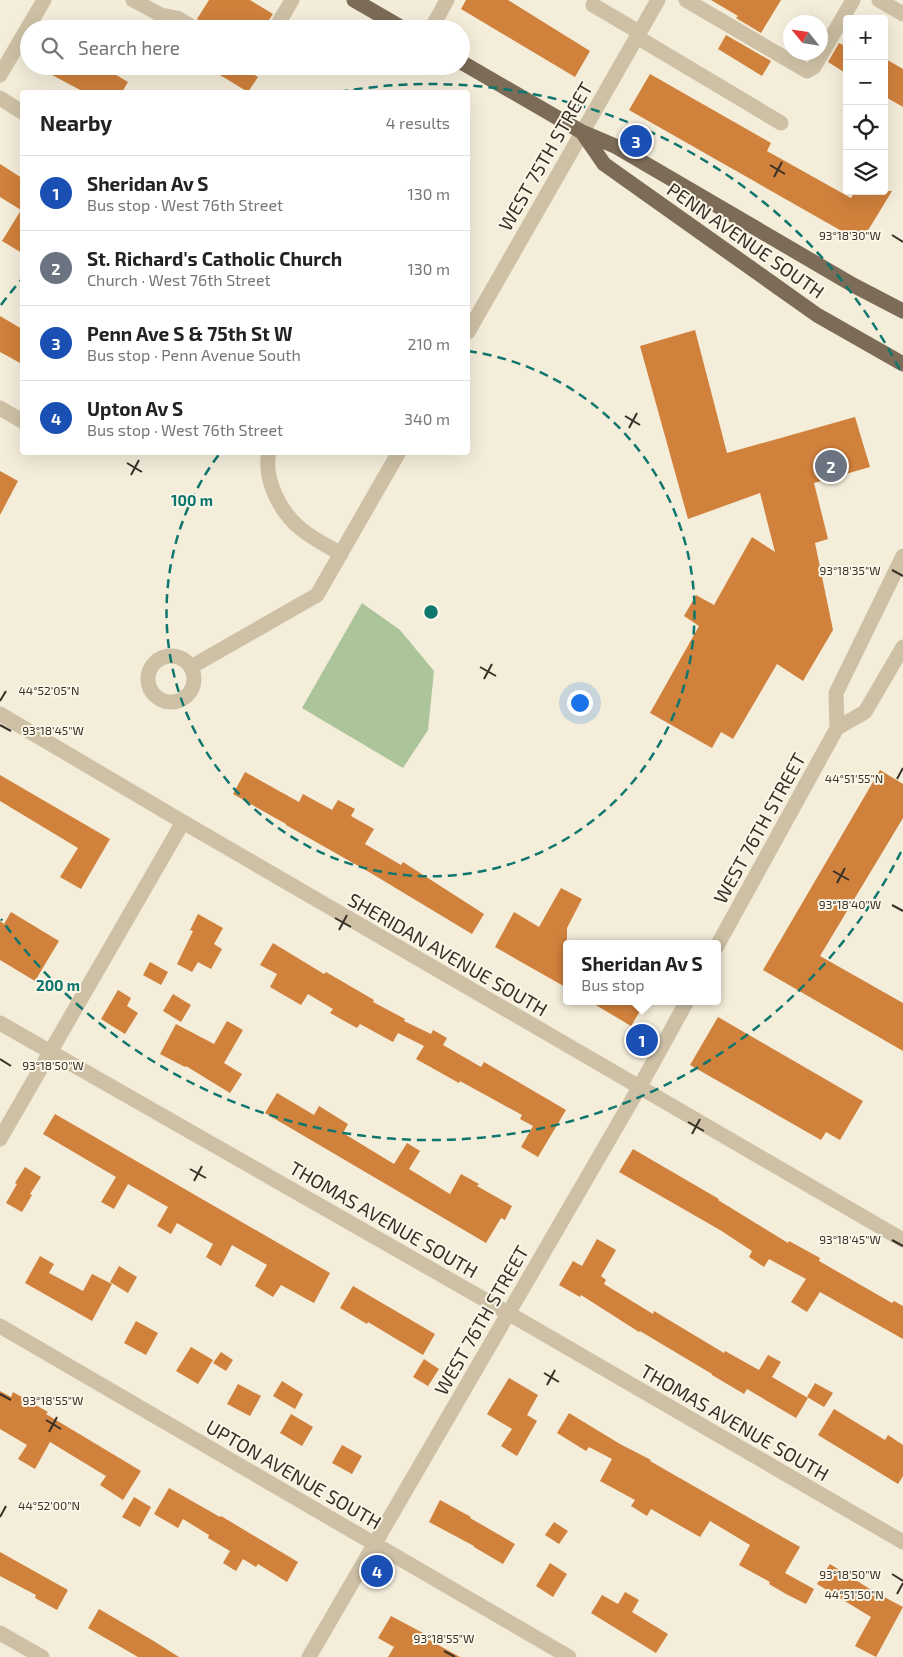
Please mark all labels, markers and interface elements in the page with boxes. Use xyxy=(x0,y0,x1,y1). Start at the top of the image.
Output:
north arrow xyxy=(783,15,828,60)
map controls xyxy=(843,15,888,195)
button: + xyxy=(843,15,888,60)
search box xyxy=(20,20,470,75)
icon: search xyxy=(38,34,66,62)
text: Search here xyxy=(78,36,180,59)
button: − xyxy=(843,60,888,105)
street label: WEST 75TH STREET xyxy=(493,78,597,234)
button: locate xyxy=(843,105,888,150)
text: Nearby xyxy=(40,110,112,135)
text: 4 results xyxy=(386,113,450,132)
pin: 3 xyxy=(620,122,652,160)
button: layers xyxy=(843,150,888,195)
text: Sheridan Av S xyxy=(87,172,208,195)
street label: PENN AVENUE SOUTH xyxy=(663,177,829,303)
text: 1 xyxy=(53,184,59,203)
text: 130 m xyxy=(408,184,450,203)
text: Bus stop · West 76th Street xyxy=(87,195,283,214)
text: 93°18'30"W xyxy=(819,228,881,242)
text: St. Richard's Catholic Church xyxy=(87,247,342,270)
text: 2 xyxy=(51,259,61,278)
text: 130 m xyxy=(408,259,450,278)
text: Church · West 76th Street xyxy=(87,270,271,289)
text: Penn Ave S & 75th St W xyxy=(87,322,292,345)
text: 3 xyxy=(51,334,61,353)
text: 210 m xyxy=(407,334,450,353)
text: Bus stop · Penn Avenue South xyxy=(87,345,301,364)
text: Upton Av S xyxy=(87,397,183,420)
text: 4 xyxy=(51,409,61,428)
text: 340 m xyxy=(404,409,450,428)
text: Bus stop · West 76th Street xyxy=(87,420,283,439)
pin: 2 xyxy=(815,447,847,485)
text: 100 m xyxy=(171,491,213,509)
text: 93°18'35"W xyxy=(819,563,881,577)
centre of rings xyxy=(422,603,440,621)
text: 44°52'05"N xyxy=(18,683,80,697)
your location xyxy=(567,690,593,716)
text: 93°18'45"W xyxy=(22,723,84,737)
street label: WEST 76TH STREET xyxy=(708,749,810,907)
text: 44°51'55"N xyxy=(825,771,883,785)
street label: SHERIDAN AVENUE SOUTH xyxy=(344,887,552,1021)
text: 93°18'40"W xyxy=(819,897,881,911)
popup xyxy=(563,940,721,1005)
text: Sheridan Av S xyxy=(581,952,703,975)
text: Bus stop xyxy=(581,975,645,994)
text: 200 m xyxy=(36,976,80,994)
pin: 1 xyxy=(626,1021,658,1059)
text: 93°18'50"W xyxy=(22,1058,84,1072)
street label: THOMAS AVENUE SOUTH xyxy=(286,1156,482,1282)
text: 93°18'45"W xyxy=(819,1232,881,1246)
street label: WEST 76TH STREET xyxy=(429,1241,533,1399)
street label: THOMAS AVENUE SOUTH xyxy=(637,1359,833,1485)
text: 93°18'55"W xyxy=(23,1393,83,1407)
street label: UPTON AVENUE SOUTH xyxy=(202,1414,386,1534)
text: 44°52'00"N xyxy=(18,1498,80,1512)
pin: 4 xyxy=(361,1552,393,1590)
text: 93°18'50"W xyxy=(819,1567,881,1581)
text: 44°51'50"N xyxy=(824,1587,884,1601)
text: 93°18'55"W xyxy=(414,1631,474,1645)

